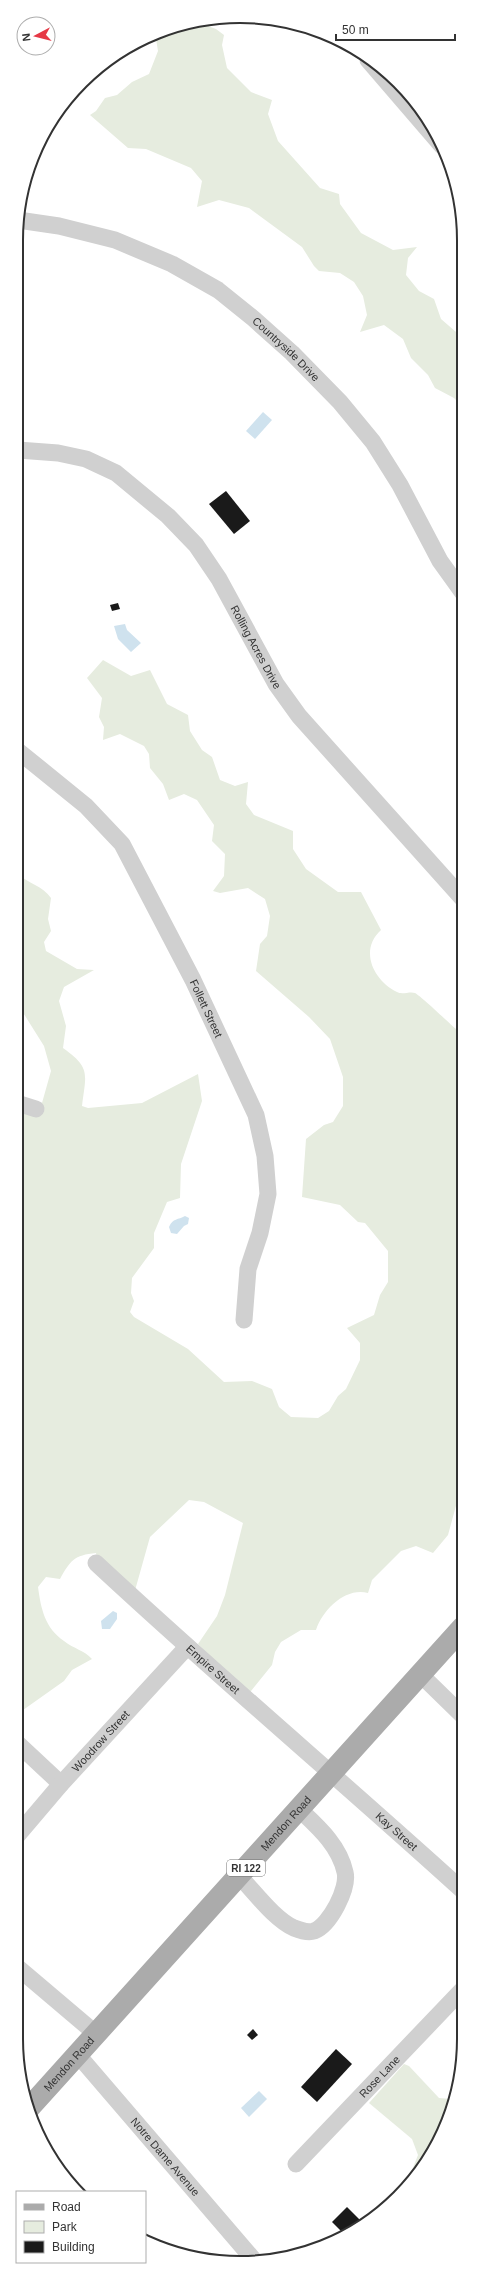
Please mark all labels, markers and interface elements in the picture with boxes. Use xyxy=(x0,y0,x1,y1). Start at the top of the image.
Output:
north arrow xyxy=(16,16,56,56)
scale bar xyxy=(336,16,455,42)
text: 50 m xyxy=(342,23,369,37)
text: N xyxy=(20,32,33,42)
street label: Countryside Drive xyxy=(250,315,322,383)
street label: Rolling Acres Drive xyxy=(228,603,283,691)
street label: Follett Street xyxy=(188,978,225,1039)
street label: Empire Street xyxy=(184,1642,242,1696)
street label: Woodrow Street xyxy=(70,1708,132,1774)
street label: Mendon Road xyxy=(258,1794,313,1853)
street label: Kay Street xyxy=(373,1810,420,1853)
road number: RI 122 xyxy=(227,1860,265,1876)
street label: Mendon Road xyxy=(41,2034,96,2094)
street label: Rose Lane xyxy=(357,2053,402,2100)
street label: Notre Dame Avenue xyxy=(128,2115,202,2198)
legend xyxy=(16,2191,146,2263)
text: Road xyxy=(52,2200,81,2214)
text: Park xyxy=(52,2220,78,2234)
text: Building xyxy=(52,2240,95,2254)

